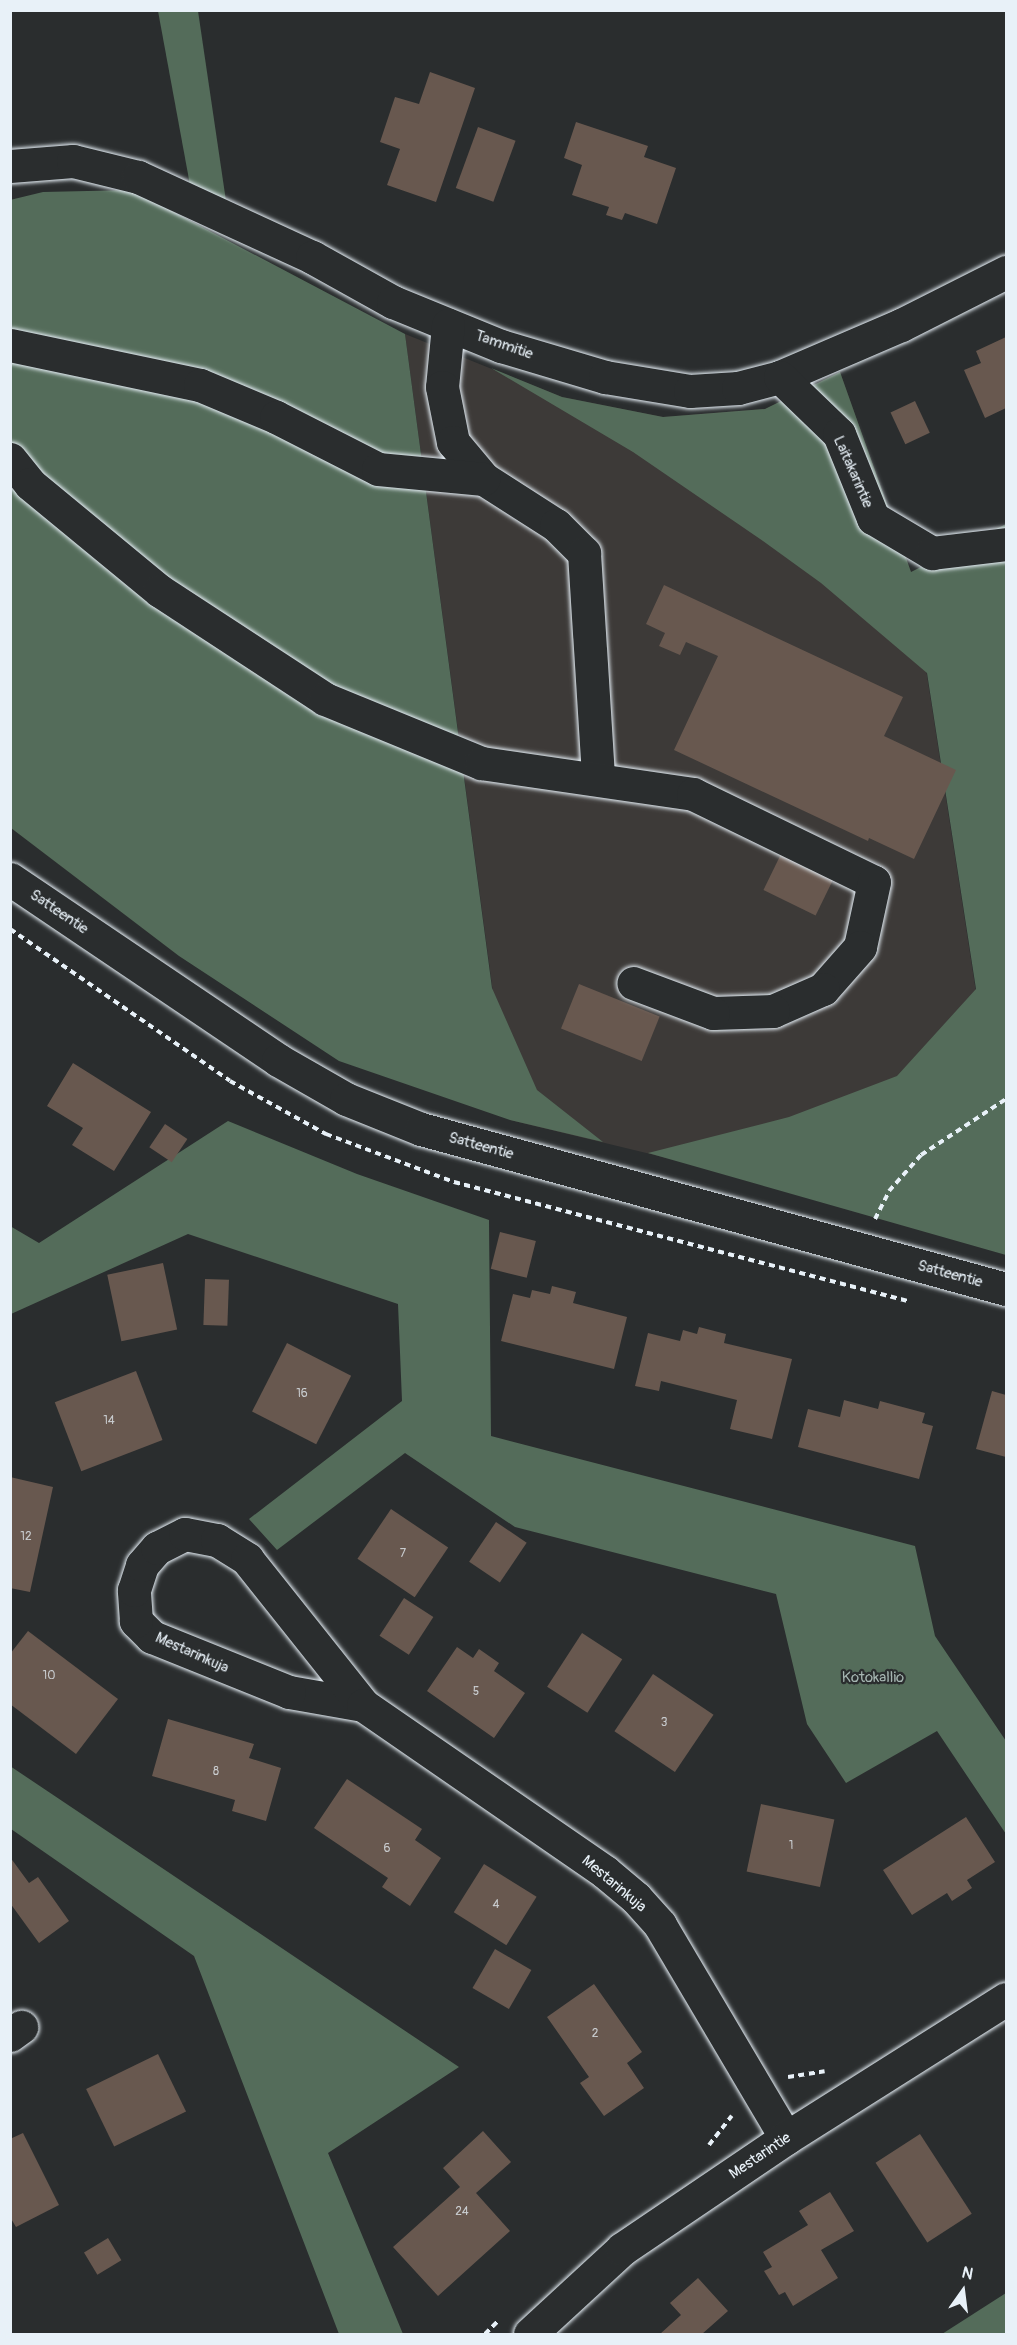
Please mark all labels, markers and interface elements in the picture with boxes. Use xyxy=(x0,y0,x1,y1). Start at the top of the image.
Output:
street label: Tammitie xyxy=(473,327,535,363)
street label: Laitakarintie xyxy=(829,433,877,511)
street label: Satteentie xyxy=(26,886,92,938)
street label: Satteentie xyxy=(447,1129,515,1163)
street label: Satteentie xyxy=(916,1257,984,1291)
house number: 16 xyxy=(296,1387,308,1401)
house number: 14 xyxy=(103,1414,115,1428)
house number: 12 xyxy=(20,1530,32,1544)
house number: 7 xyxy=(400,1547,406,1561)
street label: Mestarinkuja xyxy=(152,1629,232,1677)
house number: 10 xyxy=(43,1669,55,1683)
park label: Kotokallio xyxy=(842,1669,904,1687)
house number: 5 xyxy=(473,1685,479,1699)
house number: 3 xyxy=(661,1716,667,1730)
house number: 8 xyxy=(213,1765,219,1779)
house number: 1 xyxy=(789,1839,793,1853)
house number: 6 xyxy=(384,1842,390,1856)
street label: Mestarinkuja xyxy=(578,1852,650,1916)
house number: 4 xyxy=(493,1898,499,1912)
house number: 2 xyxy=(592,2027,598,2041)
street label: Mestarintie xyxy=(726,2129,794,2183)
house number: 24 xyxy=(455,2205,469,2219)
north arrow xyxy=(933,2261,993,2321)
text: N xyxy=(960,2263,975,2285)

